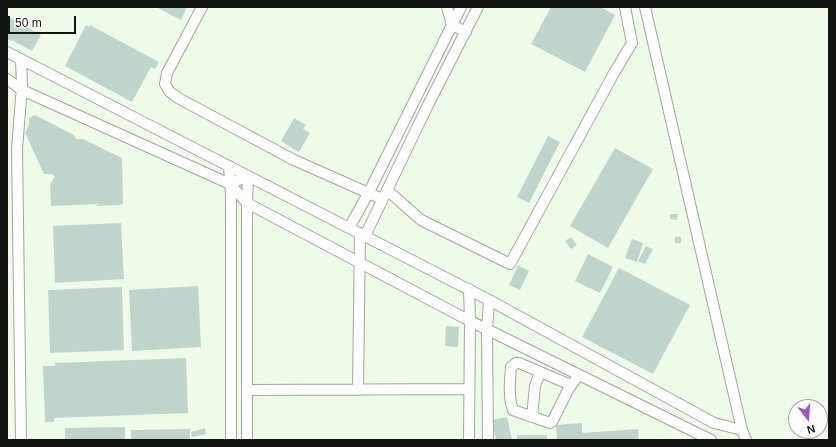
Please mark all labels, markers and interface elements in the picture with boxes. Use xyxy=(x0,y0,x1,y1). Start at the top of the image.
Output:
scale bar xyxy=(10,8,78,34)
text: 50 m xyxy=(15,16,42,30)
north arrow xyxy=(788,399,828,439)
text: N xyxy=(806,423,817,436)

